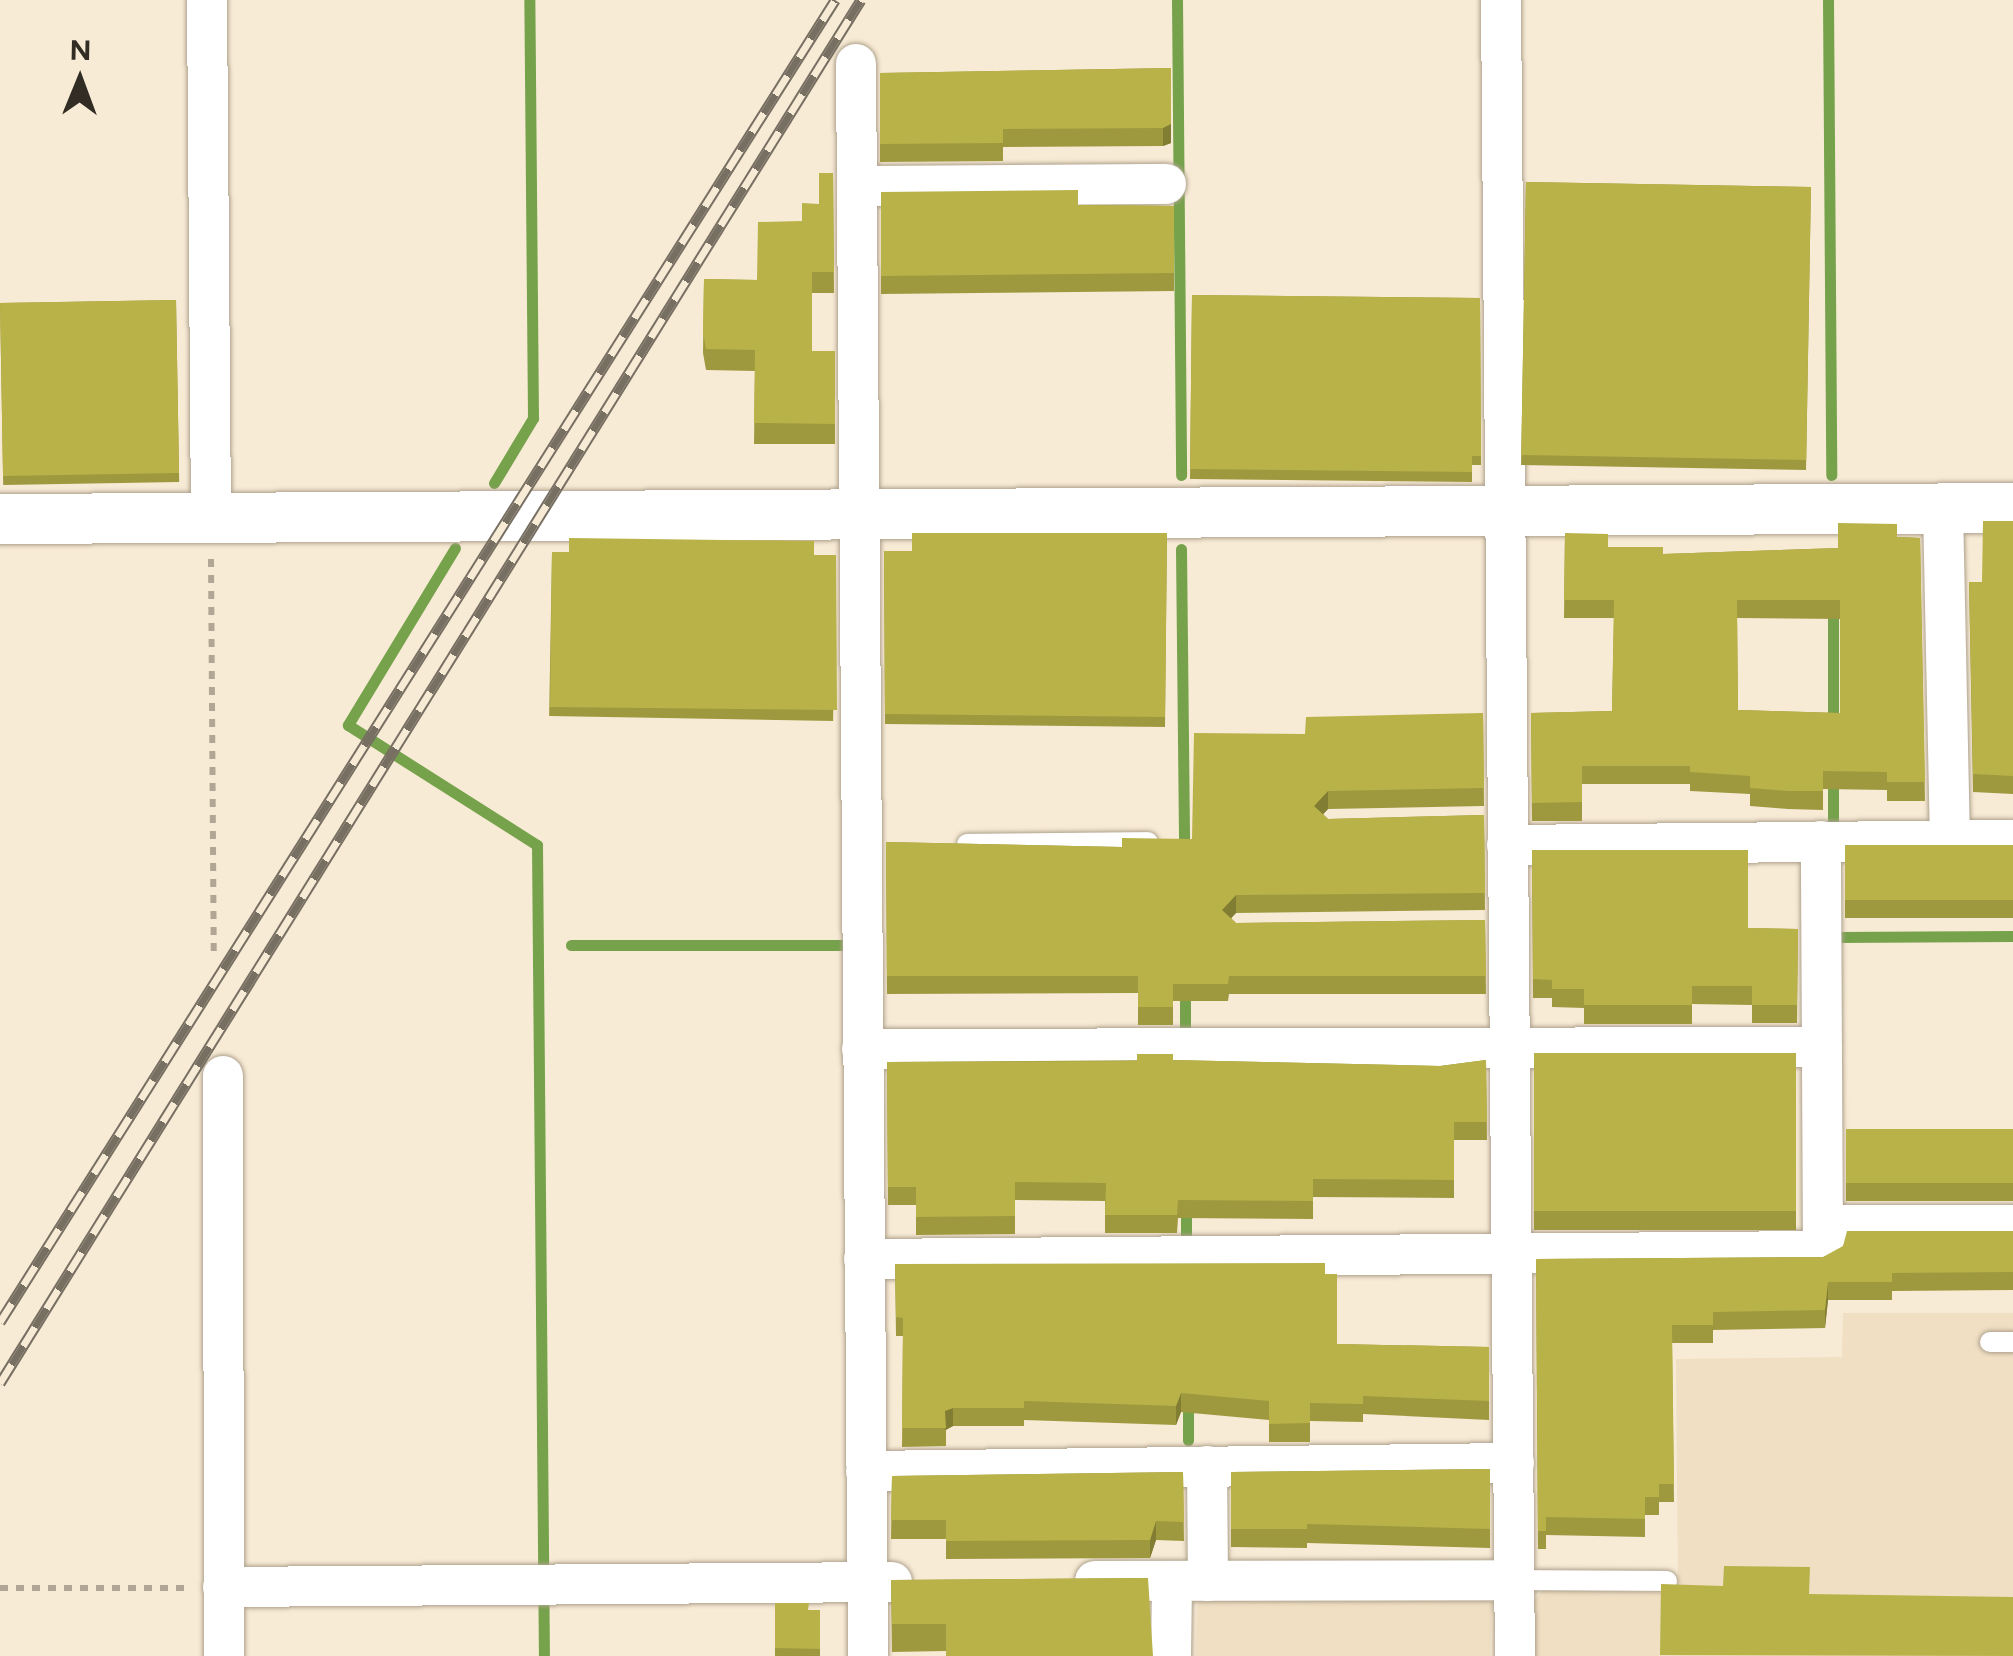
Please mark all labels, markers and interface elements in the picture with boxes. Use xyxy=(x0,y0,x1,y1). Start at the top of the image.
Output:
north arrow xyxy=(30,30,130,130)
text: N xyxy=(69,33,92,67)

